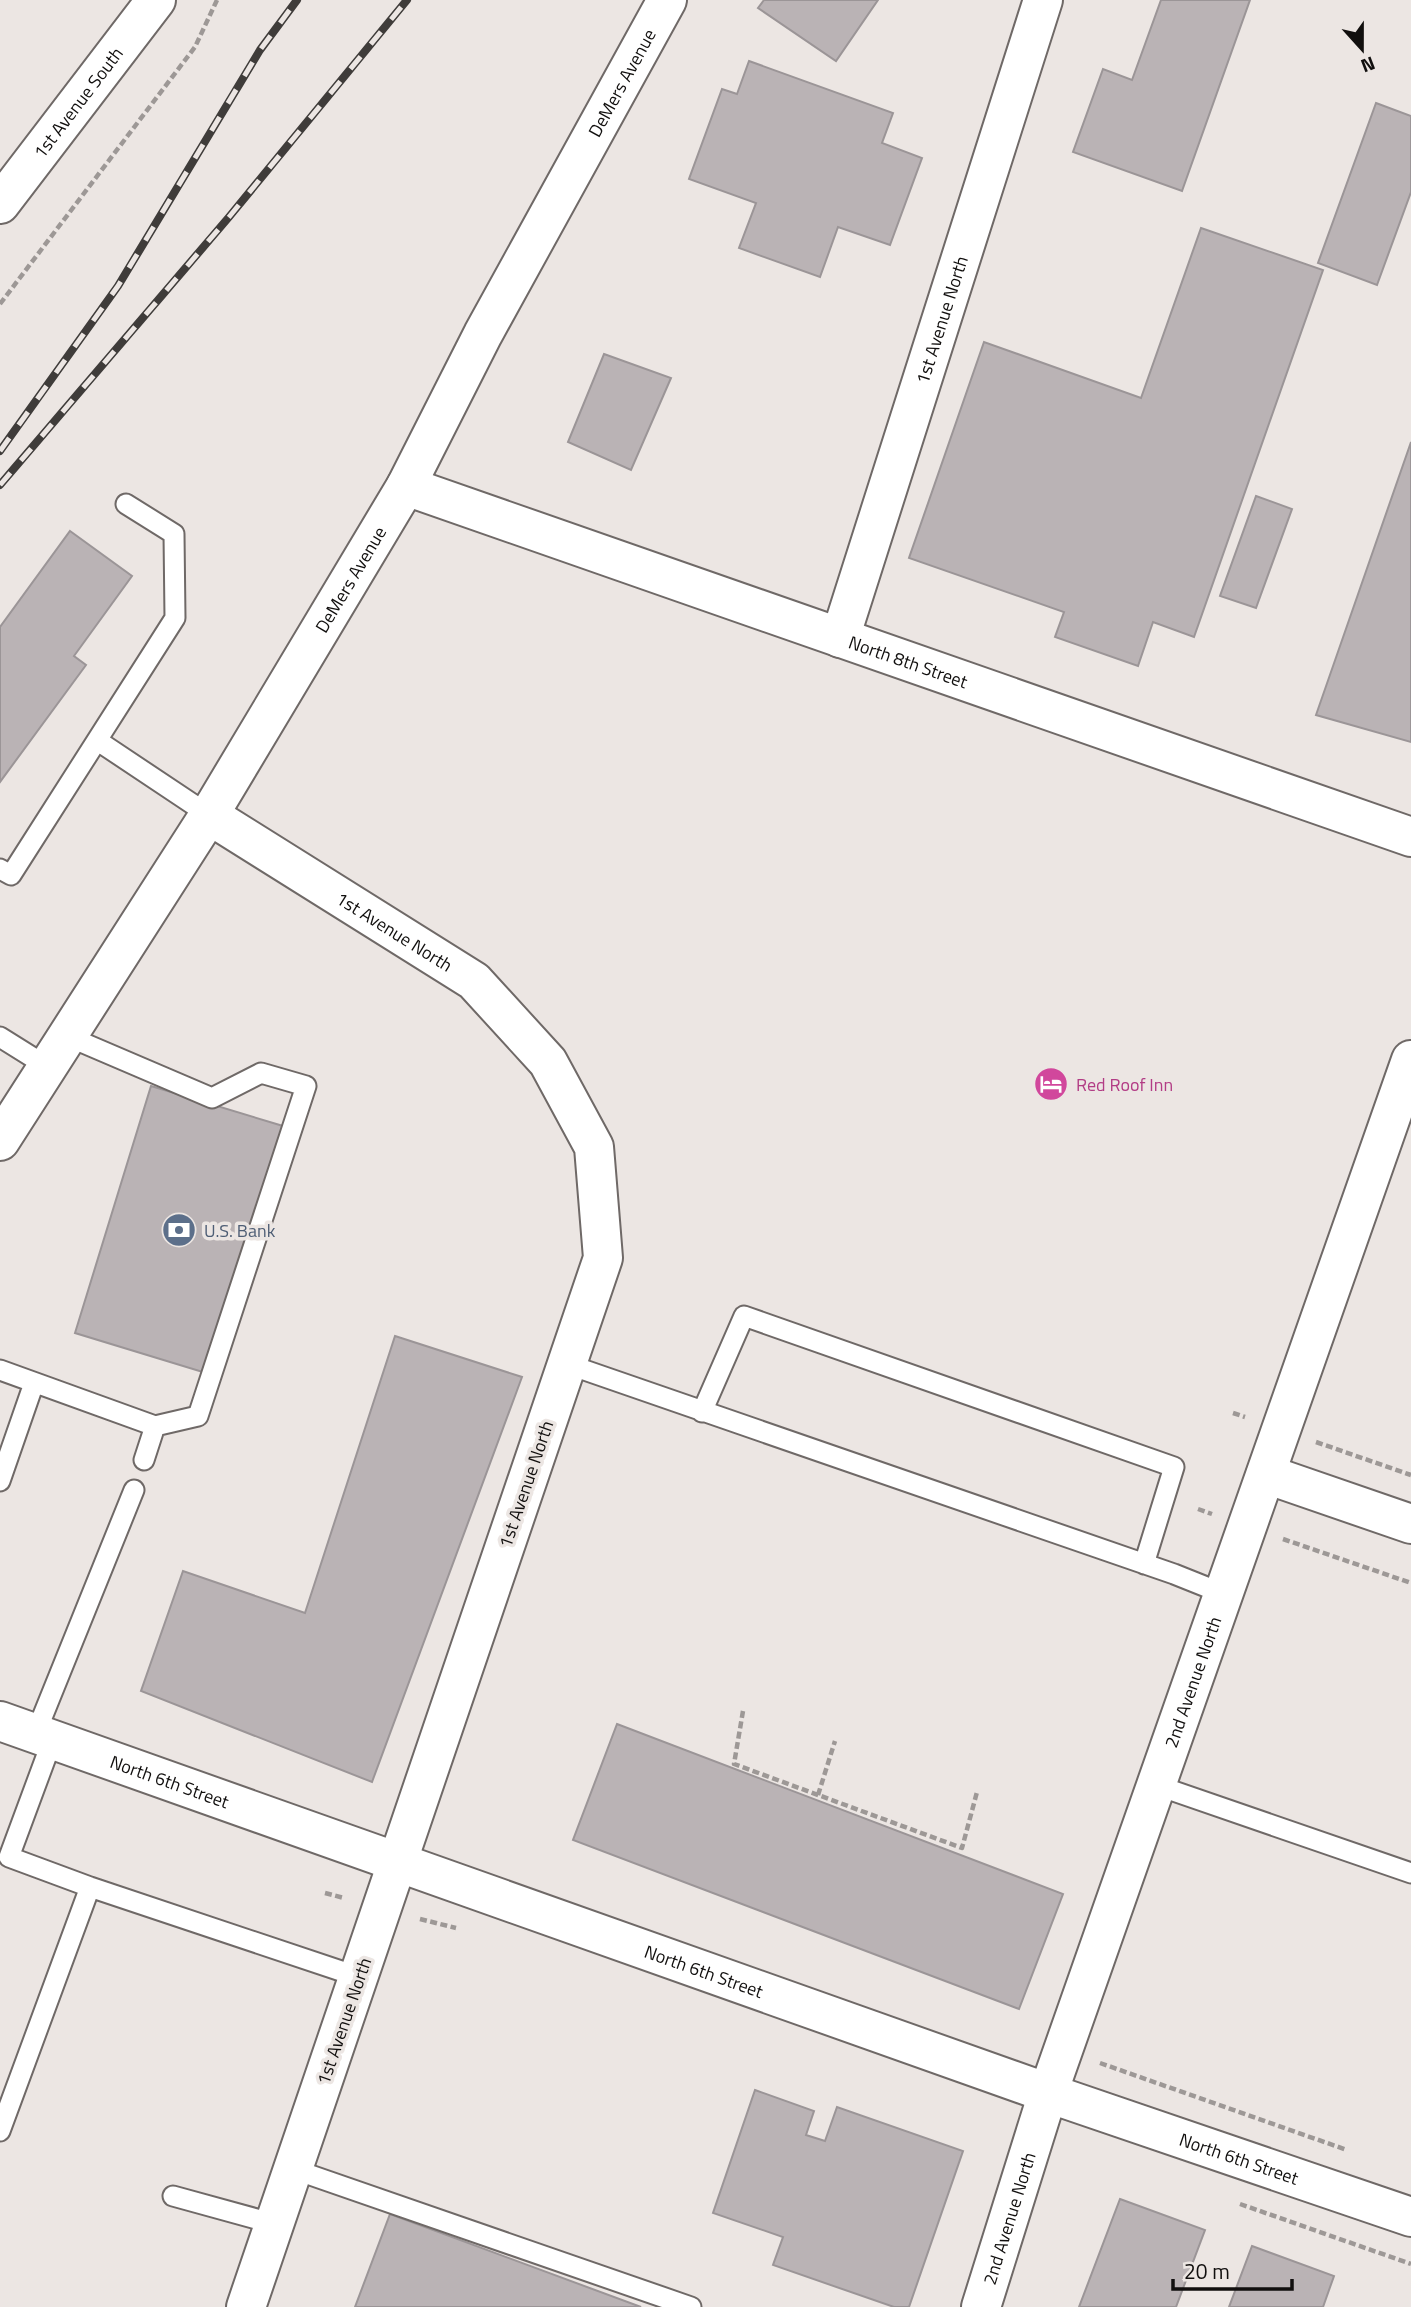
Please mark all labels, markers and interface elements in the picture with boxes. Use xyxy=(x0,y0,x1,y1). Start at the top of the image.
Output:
north arrow xyxy=(1327,14,1397,84)
street label: DeMers Avenue xyxy=(581,24,662,142)
street label: 1st Avenue South xyxy=(26,41,129,164)
text: N xyxy=(1357,49,1380,81)
street label: 1st Avenue North xyxy=(908,252,974,387)
street label: DeMers Avenue xyxy=(308,521,392,638)
street label: North 8th Street xyxy=(845,628,972,695)
street label: 1st Avenue North xyxy=(331,885,458,978)
hotel icon: Red Roof Inn xyxy=(1032,1065,1070,1103)
place label: Red Roof Inn xyxy=(1076,1071,1173,1098)
bank icon: U.S. Bank xyxy=(160,1211,198,1249)
place label: U.S. Bank xyxy=(204,1217,276,1244)
street label: 1st Avenue North xyxy=(492,1417,560,1551)
street label: 2nd Avenue North xyxy=(1157,1613,1228,1751)
street label: North 6th Street xyxy=(107,1748,233,1815)
street label: North 6th Street xyxy=(641,1937,768,2005)
street label: 1st Avenue North xyxy=(310,1954,378,2088)
street label: North 6th Street xyxy=(1176,2125,1303,2191)
street label: 2nd Avenue North xyxy=(975,2149,1042,2288)
scale bar xyxy=(1173,2248,1292,2292)
text: 20 m xyxy=(1184,2255,1230,2287)

